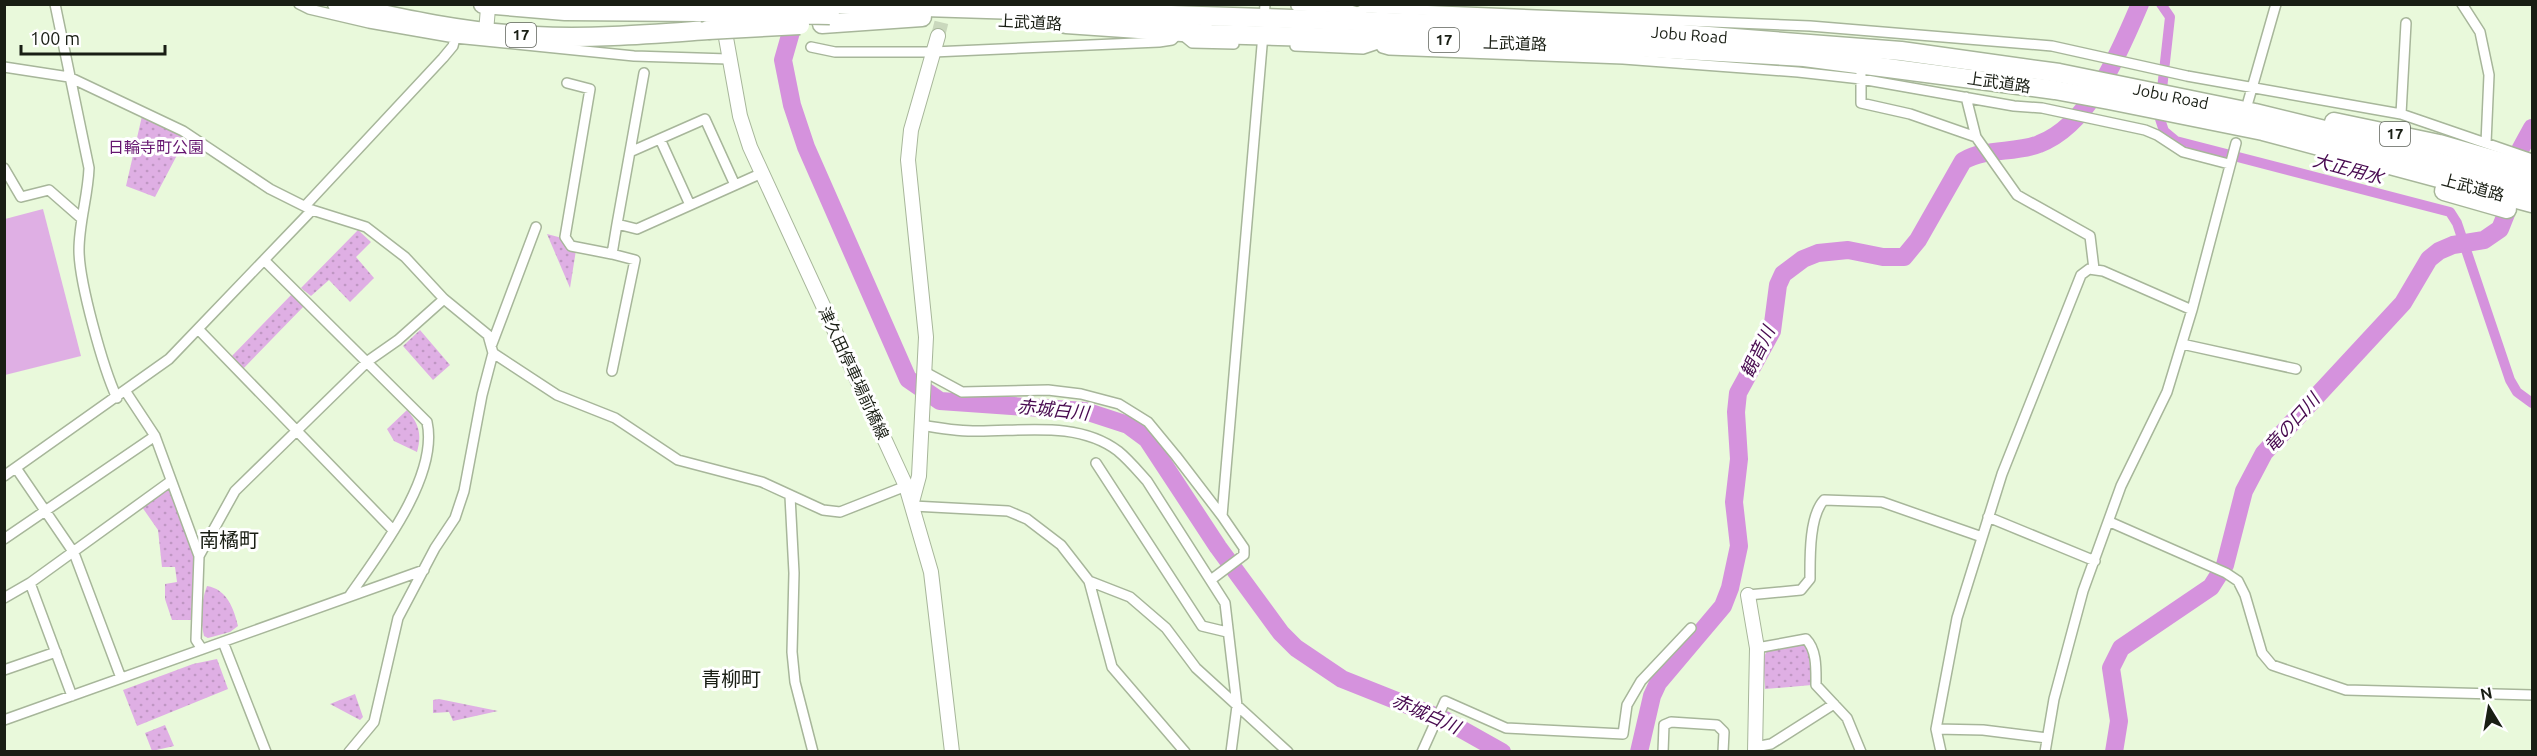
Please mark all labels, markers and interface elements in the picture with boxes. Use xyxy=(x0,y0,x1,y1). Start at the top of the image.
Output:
street label: 上武道路 xyxy=(998,11,1062,33)
scale bar xyxy=(21,18,165,56)
road number: 17 xyxy=(506,23,536,47)
street label: Jobu Road xyxy=(1651,23,1728,46)
text: 100 m xyxy=(30,28,80,48)
road number: 17 xyxy=(1429,28,1459,52)
street label: 上武道路 xyxy=(1483,33,1547,53)
street label: 上武道路 xyxy=(1966,69,2032,95)
street label: Jobu Road xyxy=(2132,79,2210,112)
road number: 17 xyxy=(2380,122,2410,146)
park label: 日輪寺町公園 xyxy=(108,138,204,156)
water label: 大正用水 xyxy=(2311,149,2388,188)
street label: 上武道路 xyxy=(2440,170,2506,204)
street label: 津久田停車場前橋線 xyxy=(815,304,893,442)
water label: 観音川 xyxy=(1736,321,1779,380)
water label: 竜の口川 xyxy=(2260,387,2324,456)
water label: 赤城白川 xyxy=(1016,395,1092,423)
district label: 南橘町 xyxy=(199,528,259,551)
district label: 青柳町 xyxy=(701,667,761,690)
north arrow xyxy=(2459,678,2519,738)
text: N xyxy=(2479,683,2494,703)
water label: 赤城白川 xyxy=(1389,689,1465,738)

